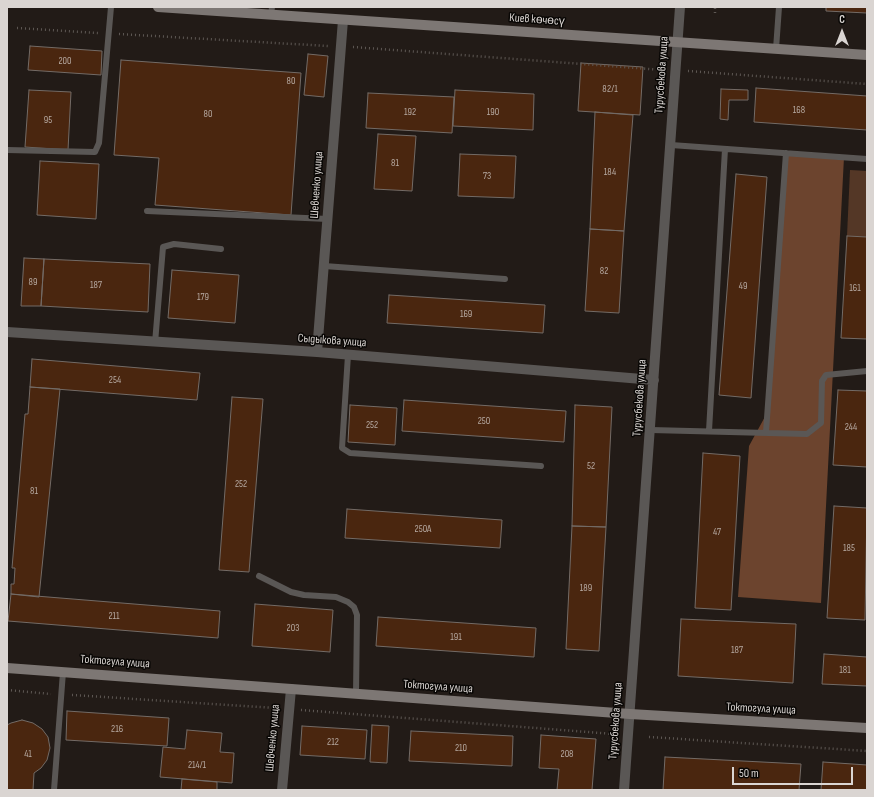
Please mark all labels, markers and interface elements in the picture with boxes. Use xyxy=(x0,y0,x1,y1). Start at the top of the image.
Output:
street label: Киев көчөсү xyxy=(509,11,565,29)
north arrow xyxy=(822,12,862,52)
text: С xyxy=(839,13,845,26)
street label: Турусбекова улица xyxy=(652,36,672,114)
house number: 200 xyxy=(58,55,72,67)
house number: 80 xyxy=(287,75,295,87)
house number: 82/1 xyxy=(602,83,618,95)
house number: 168 xyxy=(793,104,805,116)
house number: 192 xyxy=(404,106,416,118)
house number: 190 xyxy=(487,106,499,118)
house number: 80 xyxy=(204,108,212,120)
house number: 95 xyxy=(44,114,52,126)
street label: Шевченко улица xyxy=(307,151,327,219)
house number: 81 xyxy=(391,157,399,169)
house number: 184 xyxy=(604,166,616,178)
house number: 73 xyxy=(483,170,491,182)
house number: 82 xyxy=(600,265,608,277)
house number: 89 xyxy=(29,276,37,288)
house number: 187 xyxy=(90,279,102,291)
house number: 49 xyxy=(739,280,747,292)
house number: 161 xyxy=(849,282,861,294)
house number: 179 xyxy=(197,291,209,303)
house number: 169 xyxy=(460,308,472,320)
street label: Сыдыкова улица xyxy=(297,331,367,351)
street label: Турусбекова улица xyxy=(630,359,650,437)
house number: 254 xyxy=(109,374,121,386)
house number: 250 xyxy=(478,415,490,427)
house number: 252 xyxy=(366,419,378,431)
house number: 244 xyxy=(845,421,857,433)
house number: 52 xyxy=(587,460,595,472)
house number: 252 xyxy=(235,478,247,490)
house number: 81 xyxy=(30,485,38,497)
house number: 250А xyxy=(415,523,431,535)
house number: 47 xyxy=(713,526,721,538)
house number: 185 xyxy=(843,542,855,554)
house number: 189 xyxy=(580,582,592,594)
house number: 211 xyxy=(108,610,120,622)
house number: 203 xyxy=(287,622,299,634)
house number: 191 xyxy=(450,631,462,643)
house number: 187 xyxy=(731,644,743,656)
street label: Токтогула улица xyxy=(80,652,150,672)
house number: 181 xyxy=(839,664,851,676)
street label: Токтогула улица xyxy=(403,677,473,697)
street label: Турусбекова улица xyxy=(606,682,626,760)
street label: Токтогула улица xyxy=(726,700,796,718)
street label: Шевченко улица xyxy=(263,704,283,772)
house number: 216 xyxy=(111,723,123,735)
house number: 212 xyxy=(327,736,339,748)
house number: 210 xyxy=(455,742,467,754)
house number: 41 xyxy=(24,748,32,760)
house number: 208 xyxy=(561,748,573,760)
house number: 214/1 xyxy=(188,759,206,771)
scale bar xyxy=(734,759,855,785)
text: 50 m xyxy=(739,766,759,781)

